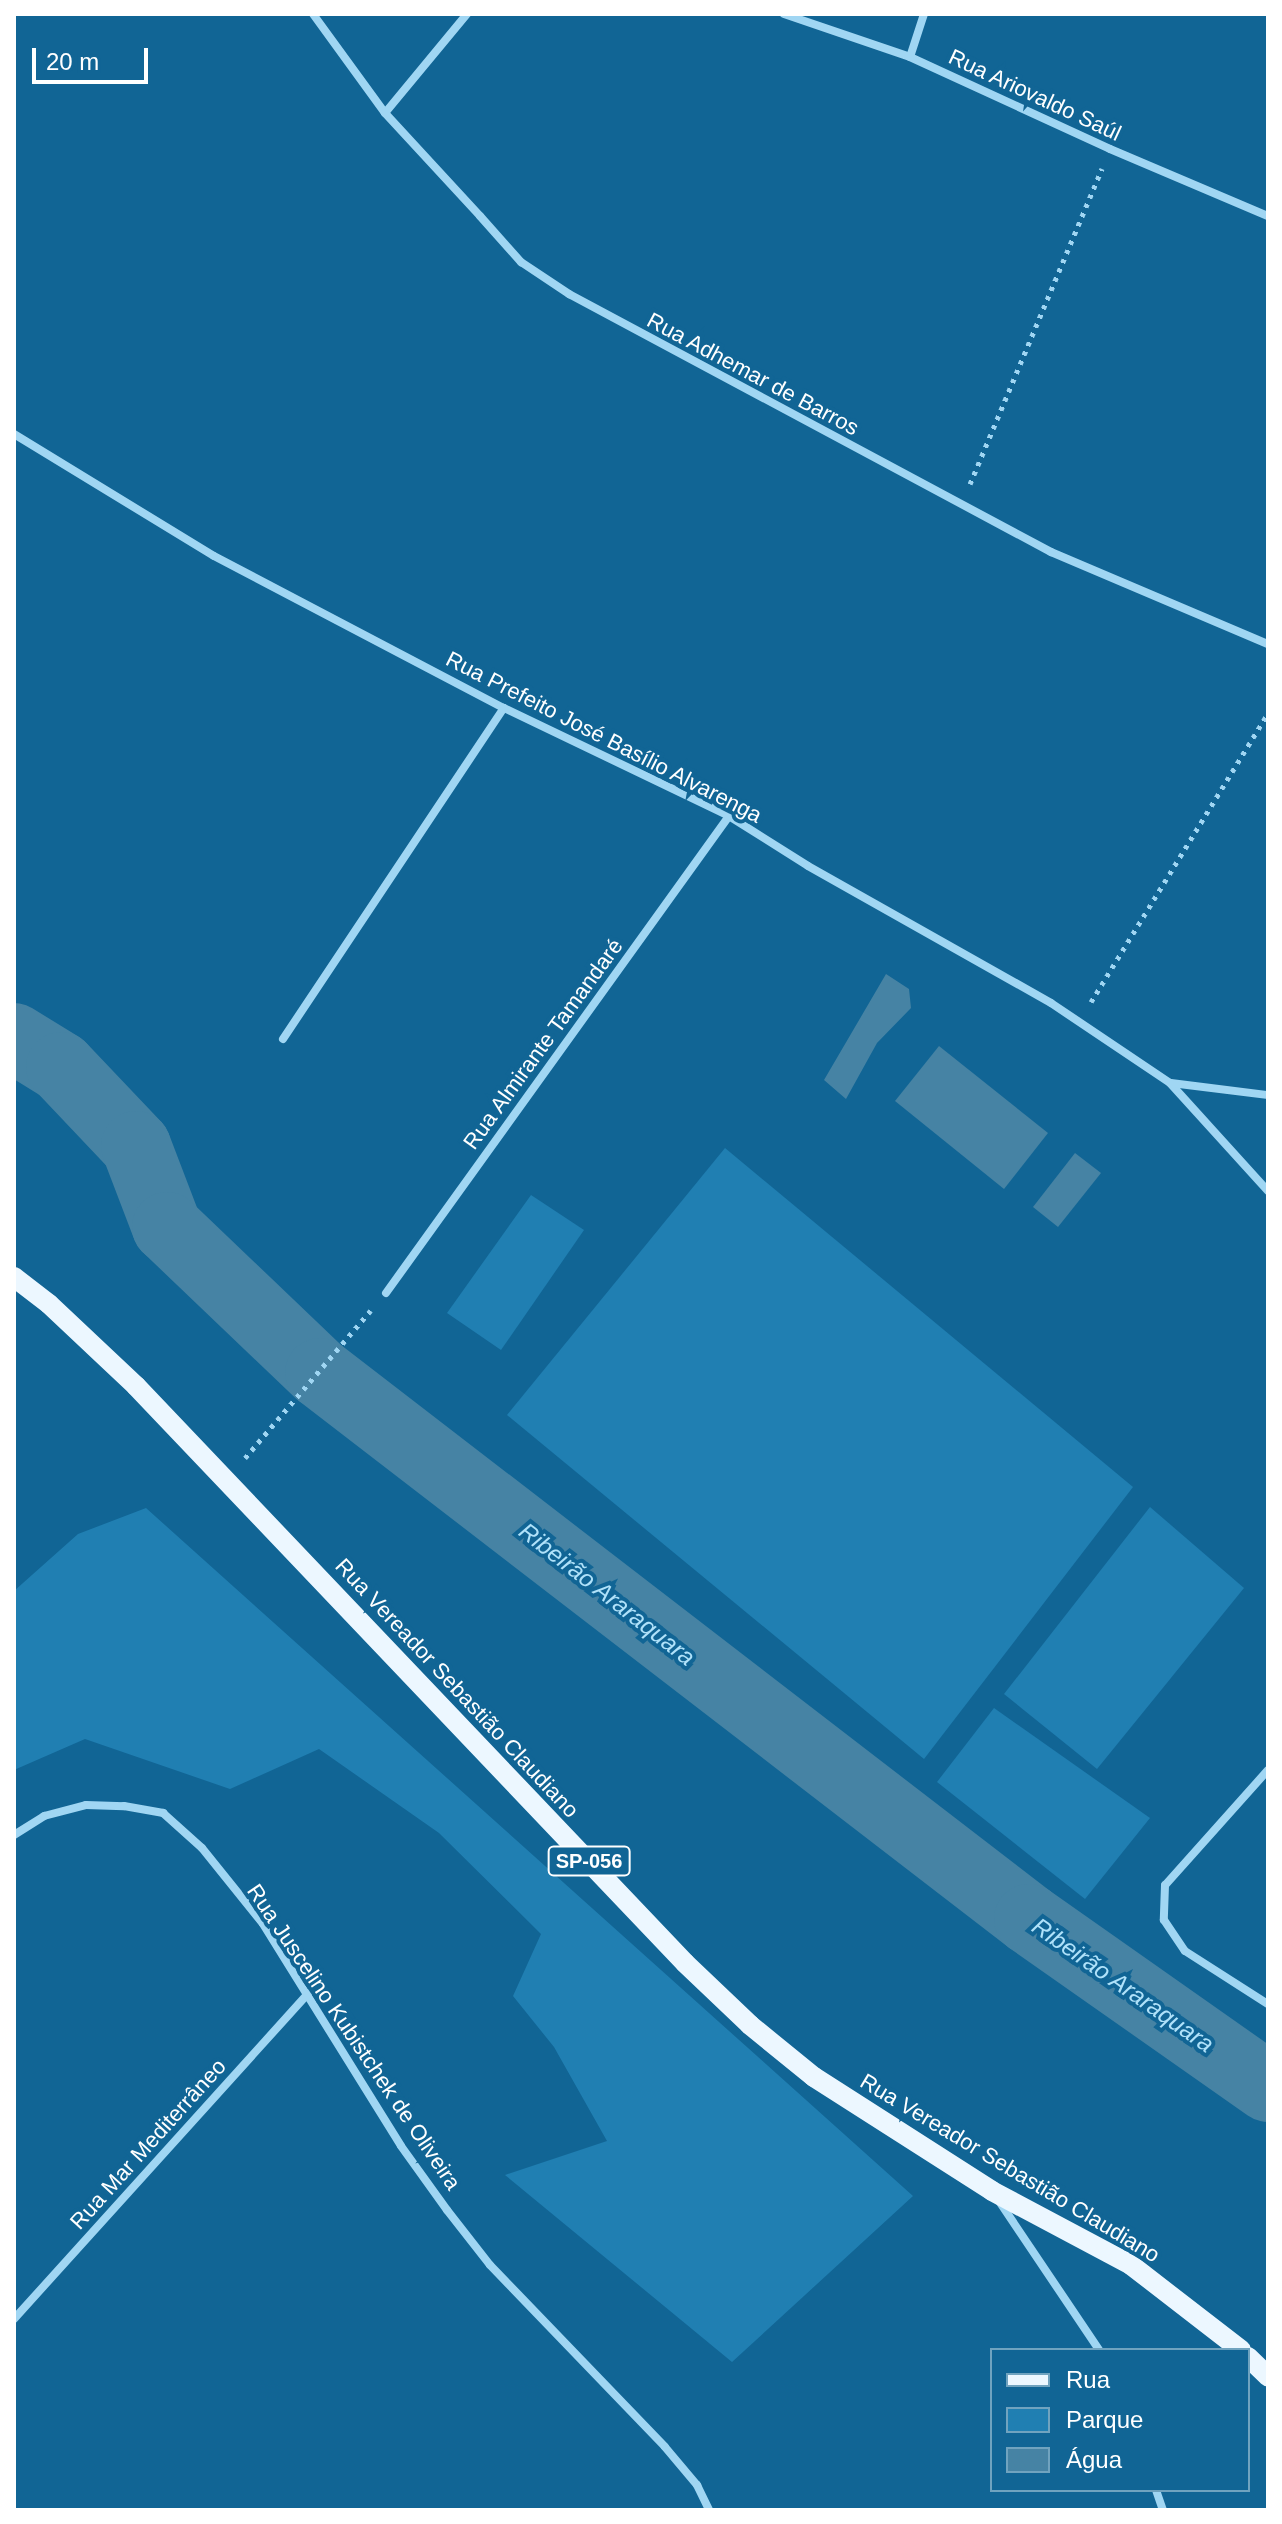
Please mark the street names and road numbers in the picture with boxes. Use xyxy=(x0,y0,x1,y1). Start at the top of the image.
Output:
street label: Rua Ariovaldo Saúl xyxy=(944,43,1126,147)
street label: Rua Adhemar de Barros xyxy=(642,307,864,441)
street label: Rua Prefeito José Basílio Alvarenga xyxy=(441,645,767,829)
street label: Rua Almirante Tamandaré xyxy=(457,933,629,1155)
street label: Rua Vereador Sebastião Claudiano xyxy=(330,1553,584,1823)
road number: SP-056 xyxy=(547,1845,631,1877)
street label: Rua Juscelino Kubistchek de Oliveira xyxy=(242,1879,466,2195)
street label: Rua Mar Mediterrâneo xyxy=(65,2053,231,2235)
street label: Rua Vereador Sebastião Claudiano xyxy=(855,2068,1165,2268)

